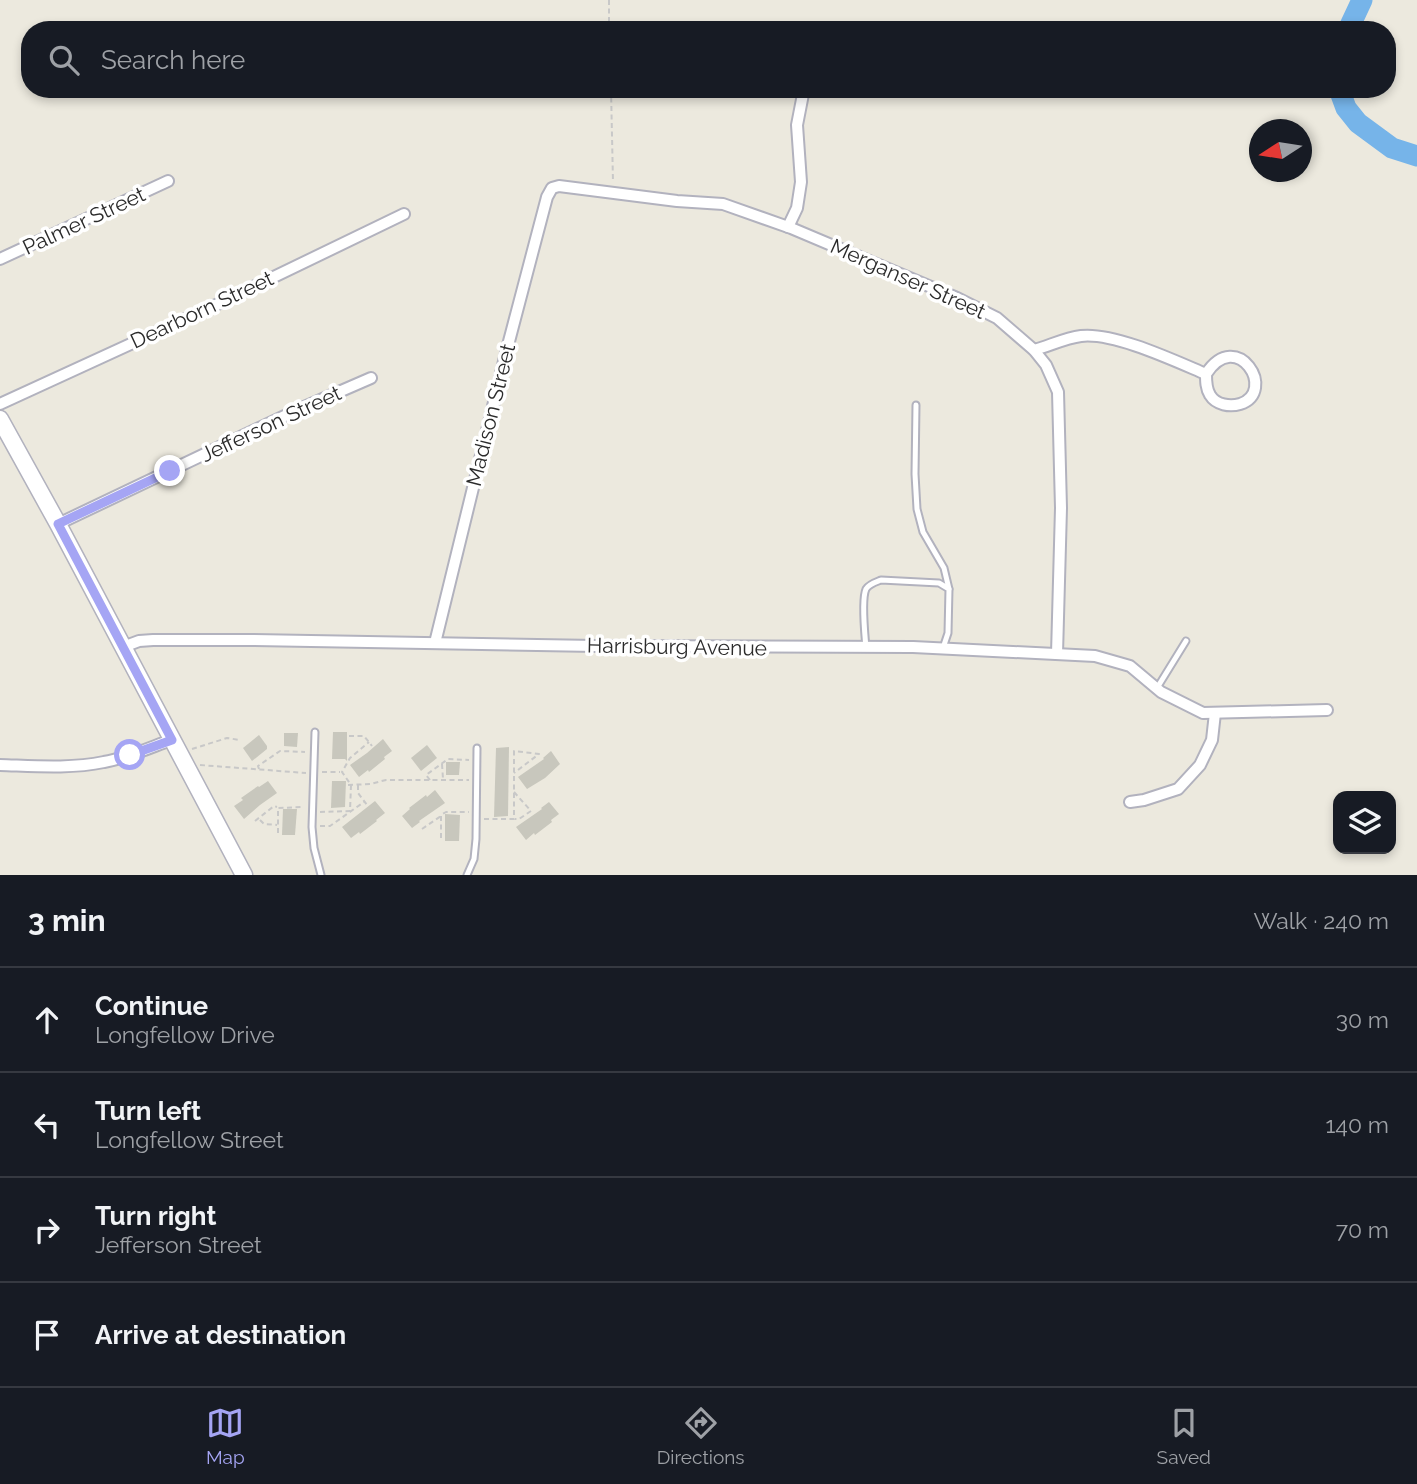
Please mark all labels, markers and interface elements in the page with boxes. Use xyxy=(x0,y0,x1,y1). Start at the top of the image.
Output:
search box xyxy=(21,21,1396,98)
icon: search xyxy=(45,41,83,79)
text: Search here xyxy=(101,45,245,75)
north arrow xyxy=(1249,119,1312,182)
street label: Palmer Street xyxy=(19,181,149,260)
street label: Merganser Street xyxy=(827,233,990,324)
street label: Dearborn Street xyxy=(126,266,277,354)
street label: Madison Street xyxy=(461,341,520,489)
street label: Jefferson Street xyxy=(197,380,345,467)
route end xyxy=(154,455,185,486)
street label: Harrisburg Avenue xyxy=(587,632,767,661)
route start xyxy=(114,739,145,770)
map controls xyxy=(1333,791,1396,854)
button: layers xyxy=(1333,791,1396,854)
text: 3 min xyxy=(28,903,106,938)
text: Walk · 240 m xyxy=(1253,907,1389,934)
text: Continue xyxy=(95,991,208,1021)
icon: ahead xyxy=(28,1001,66,1039)
text: 30 m xyxy=(1336,1006,1389,1033)
text: Longfellow Drive xyxy=(95,1021,275,1048)
text: Turn left xyxy=(95,1096,201,1126)
icon: left xyxy=(28,1106,66,1144)
text: 140 m xyxy=(1326,1111,1389,1138)
text: Longfellow Street xyxy=(95,1126,284,1153)
text: Turn right xyxy=(95,1201,216,1231)
icon: right xyxy=(28,1211,66,1249)
text: 70 m xyxy=(1336,1216,1389,1243)
text: Jefferson Street xyxy=(95,1231,262,1258)
icon: arrive xyxy=(28,1316,66,1354)
text: Arrive at destination xyxy=(95,1320,346,1350)
tab: Map xyxy=(206,1404,245,1468)
tab: Directions xyxy=(657,1404,745,1468)
tab: Saved xyxy=(1157,1404,1211,1468)

